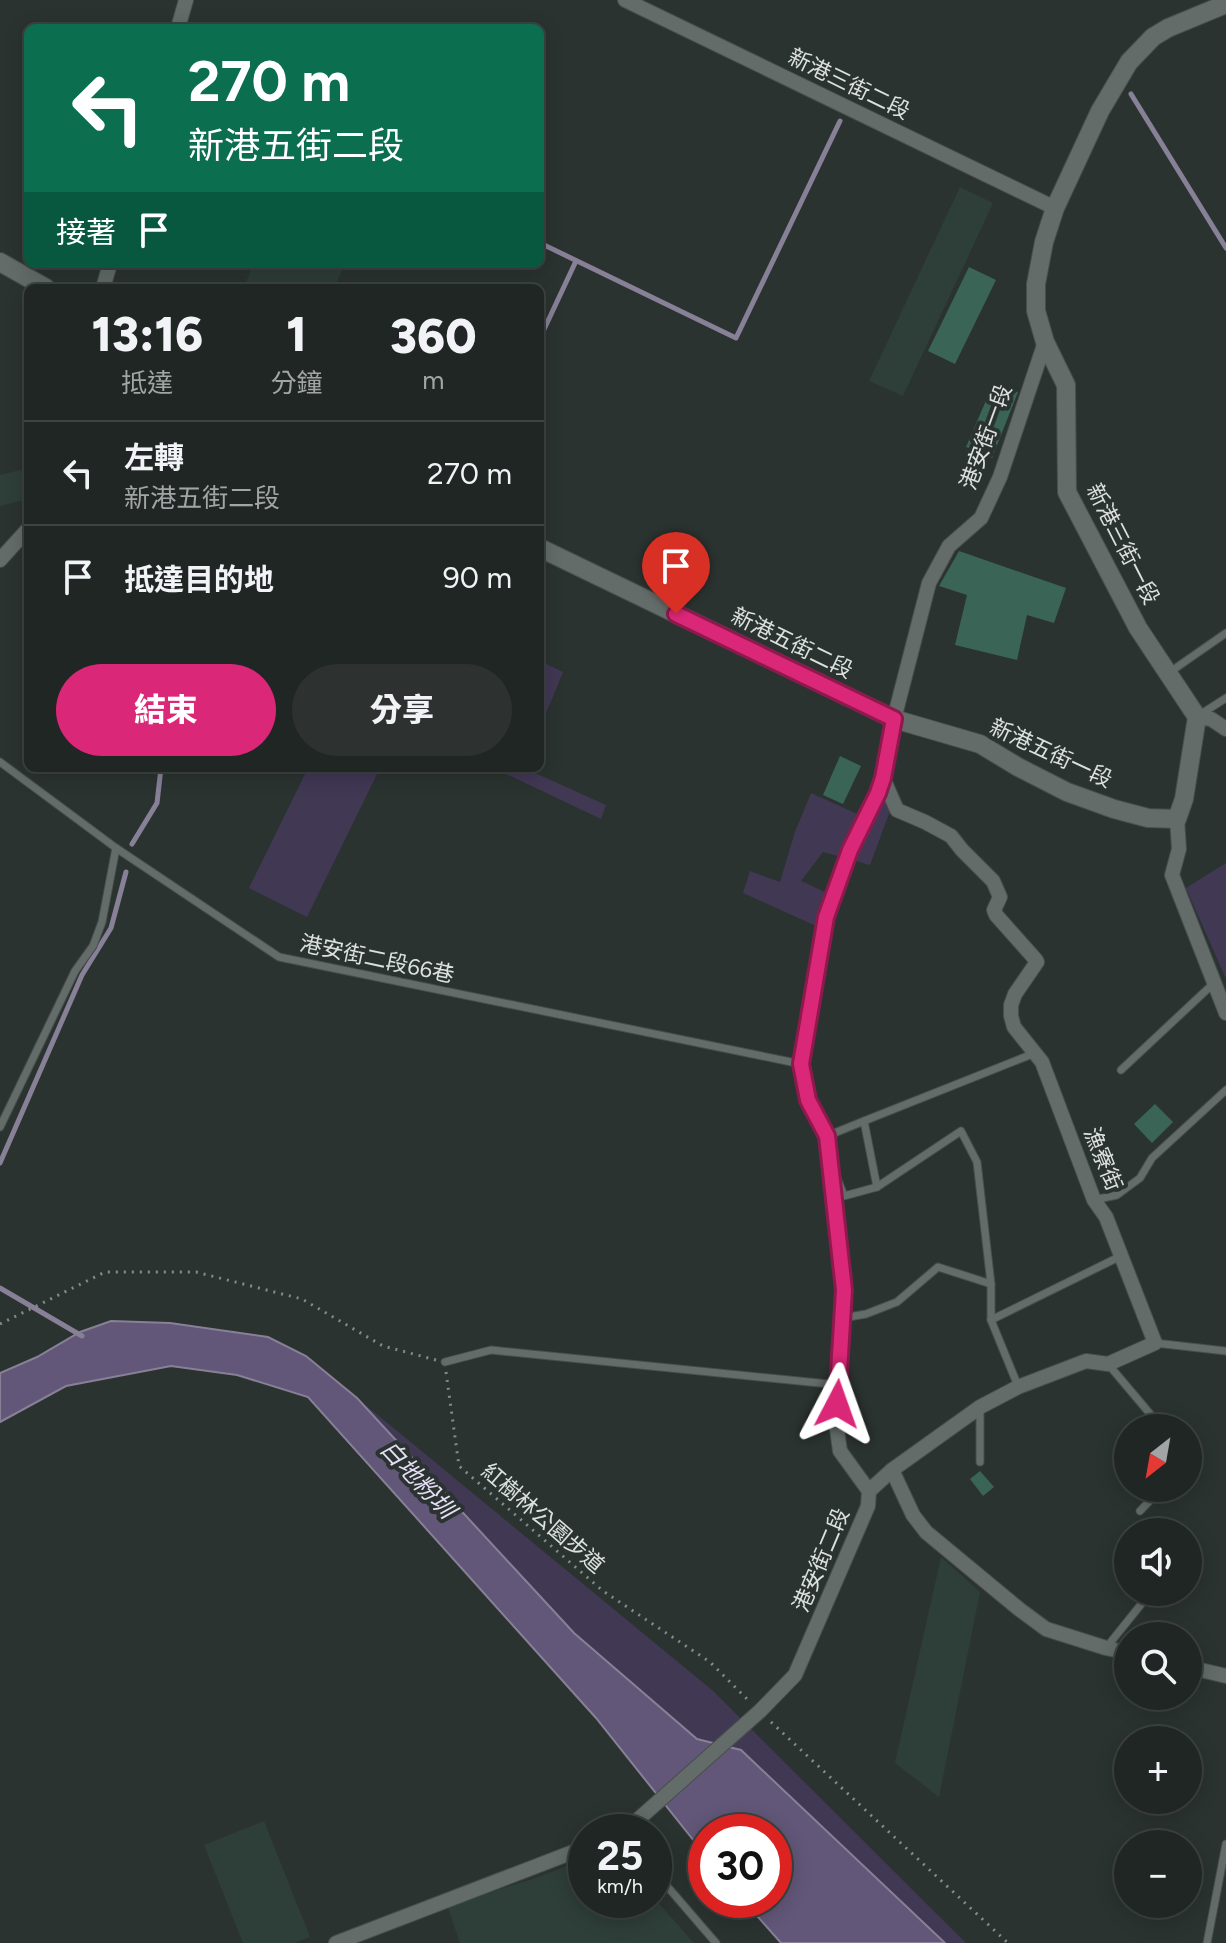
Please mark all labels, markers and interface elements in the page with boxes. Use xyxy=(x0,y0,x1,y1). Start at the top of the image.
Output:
street label: 新港三街二段 xyxy=(784,43,914,125)
text: 270 m xyxy=(188,48,350,115)
icon: left xyxy=(56,56,160,160)
text: 新港五街二段 xyxy=(188,124,404,167)
icon: arrive xyxy=(132,208,176,252)
text: 接著 xyxy=(56,214,116,251)
text: 13:16 xyxy=(92,305,203,363)
text: 1 xyxy=(286,305,307,363)
text: 360 xyxy=(390,307,476,365)
text: m xyxy=(422,364,444,396)
text: 抵達 xyxy=(121,367,173,399)
text: 分鐘 xyxy=(271,367,323,399)
street label: 港安街一段 xyxy=(955,381,1017,493)
text: 左轉 xyxy=(124,439,184,476)
icon: left xyxy=(56,451,100,495)
text: 270 m xyxy=(427,455,512,492)
street label: 新港三街一段 xyxy=(1081,479,1165,609)
text: 新港五街二段 xyxy=(124,482,280,514)
pin xyxy=(642,532,710,614)
icon: arrive xyxy=(654,544,698,588)
icon: arrive xyxy=(56,555,100,599)
text: 90 m xyxy=(443,559,512,596)
text: 抵達目的地 xyxy=(124,561,274,598)
street label: 新港五街二段 xyxy=(727,602,857,684)
button: 結束 xyxy=(56,664,276,756)
button: 分享 xyxy=(292,664,512,756)
street label: 新港五街一段 xyxy=(985,713,1117,793)
street label: 港安街二段66巷 xyxy=(297,929,457,989)
street label: 漁寮街 xyxy=(1078,1123,1128,1195)
position arrow xyxy=(795,1362,879,1446)
north arrow xyxy=(1114,1414,1202,1502)
map controls xyxy=(1114,1414,1202,1918)
water label: 白地粉圳 xyxy=(375,1434,463,1526)
street label: 紅樹林公園步道 xyxy=(476,1457,610,1579)
street label: 港安街二段 xyxy=(787,1504,855,1616)
button: sound xyxy=(1114,1518,1202,1606)
button: search xyxy=(1114,1622,1202,1710)
button: + xyxy=(1114,1726,1202,1814)
speed limit sign: 30 xyxy=(688,1814,792,1918)
button: − xyxy=(1114,1830,1202,1918)
text: 25 xyxy=(597,1832,643,1880)
text: km/h xyxy=(597,1874,643,1898)

